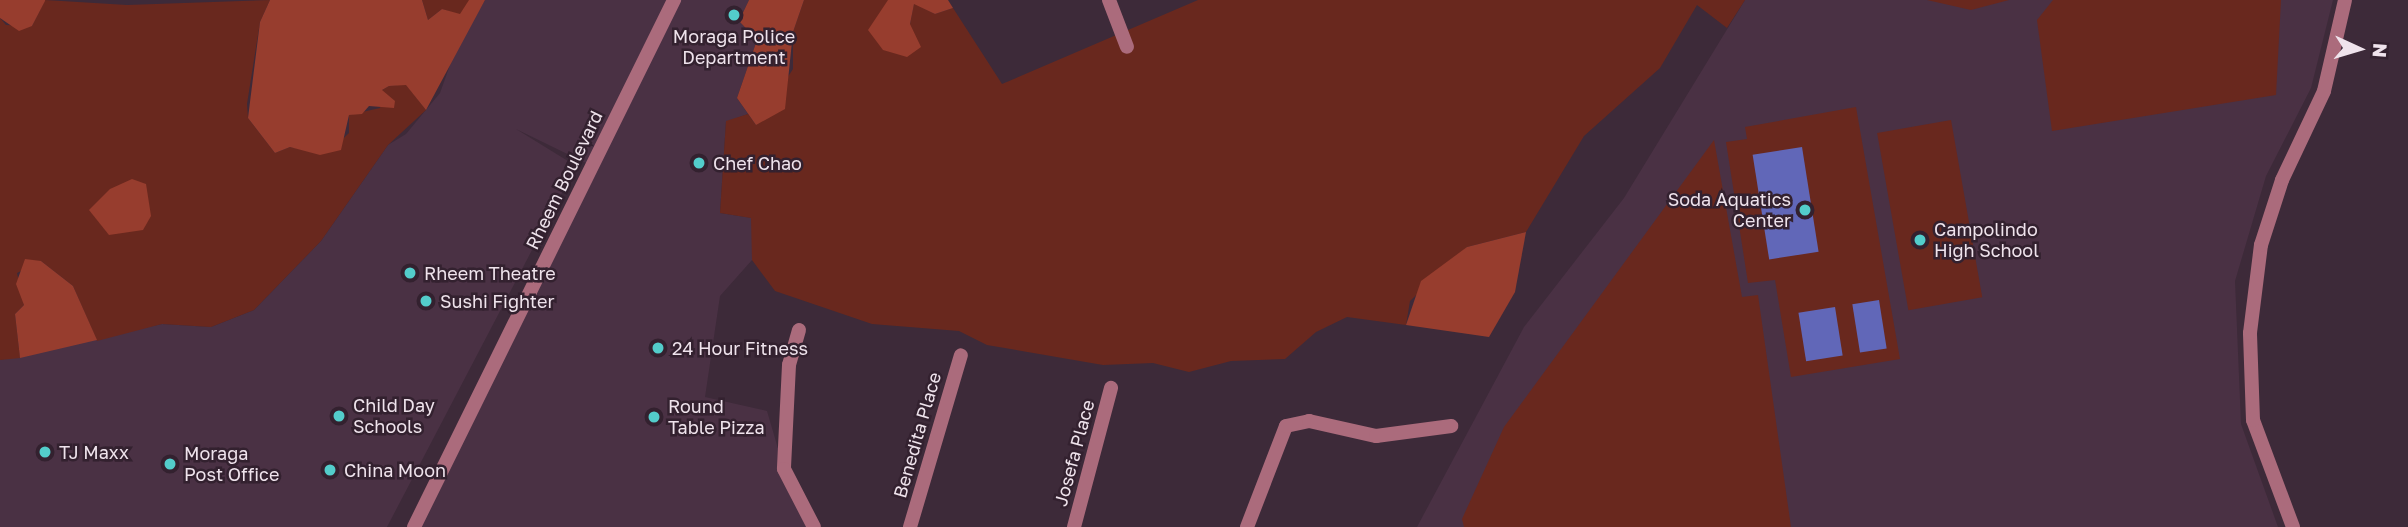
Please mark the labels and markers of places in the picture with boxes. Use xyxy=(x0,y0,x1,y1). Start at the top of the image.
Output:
marker: Moraga Police Department xyxy=(726,7,742,23)
place label: Moraga Police Department xyxy=(673,26,795,68)
place label: Chef Chao xyxy=(713,152,802,174)
marker: Chef Chao xyxy=(691,155,707,171)
place label: Soda Aquatics Center xyxy=(1668,189,1791,232)
marker: Soda Aquatics Center xyxy=(1797,202,1813,218)
place label: Campolindo High School xyxy=(1934,219,2039,262)
marker: Campolindo High School xyxy=(1912,232,1928,248)
place label: Rheem Theatre xyxy=(424,262,556,284)
marker: Rheem Theatre xyxy=(402,265,418,281)
place label: Sushi Fighter xyxy=(440,290,554,312)
marker: Sushi Fighter xyxy=(418,293,434,309)
place label: 24 Hour Fitness xyxy=(672,337,808,359)
marker: 24 Hour Fitness xyxy=(650,340,666,356)
place label: Child Day Schools xyxy=(353,395,435,438)
place label: Round Table Pizza xyxy=(668,396,765,438)
marker: Child Day Schools xyxy=(331,408,347,424)
marker: Round Table Pizza xyxy=(646,409,662,425)
place label: TJ Maxx xyxy=(59,441,129,463)
place label: Moraga Post Office xyxy=(184,443,279,486)
marker: TJ Maxx xyxy=(37,444,53,460)
marker: Moraga Post Office xyxy=(162,456,178,472)
place label: China Moon xyxy=(344,459,446,481)
marker: China Moon xyxy=(322,462,338,478)

